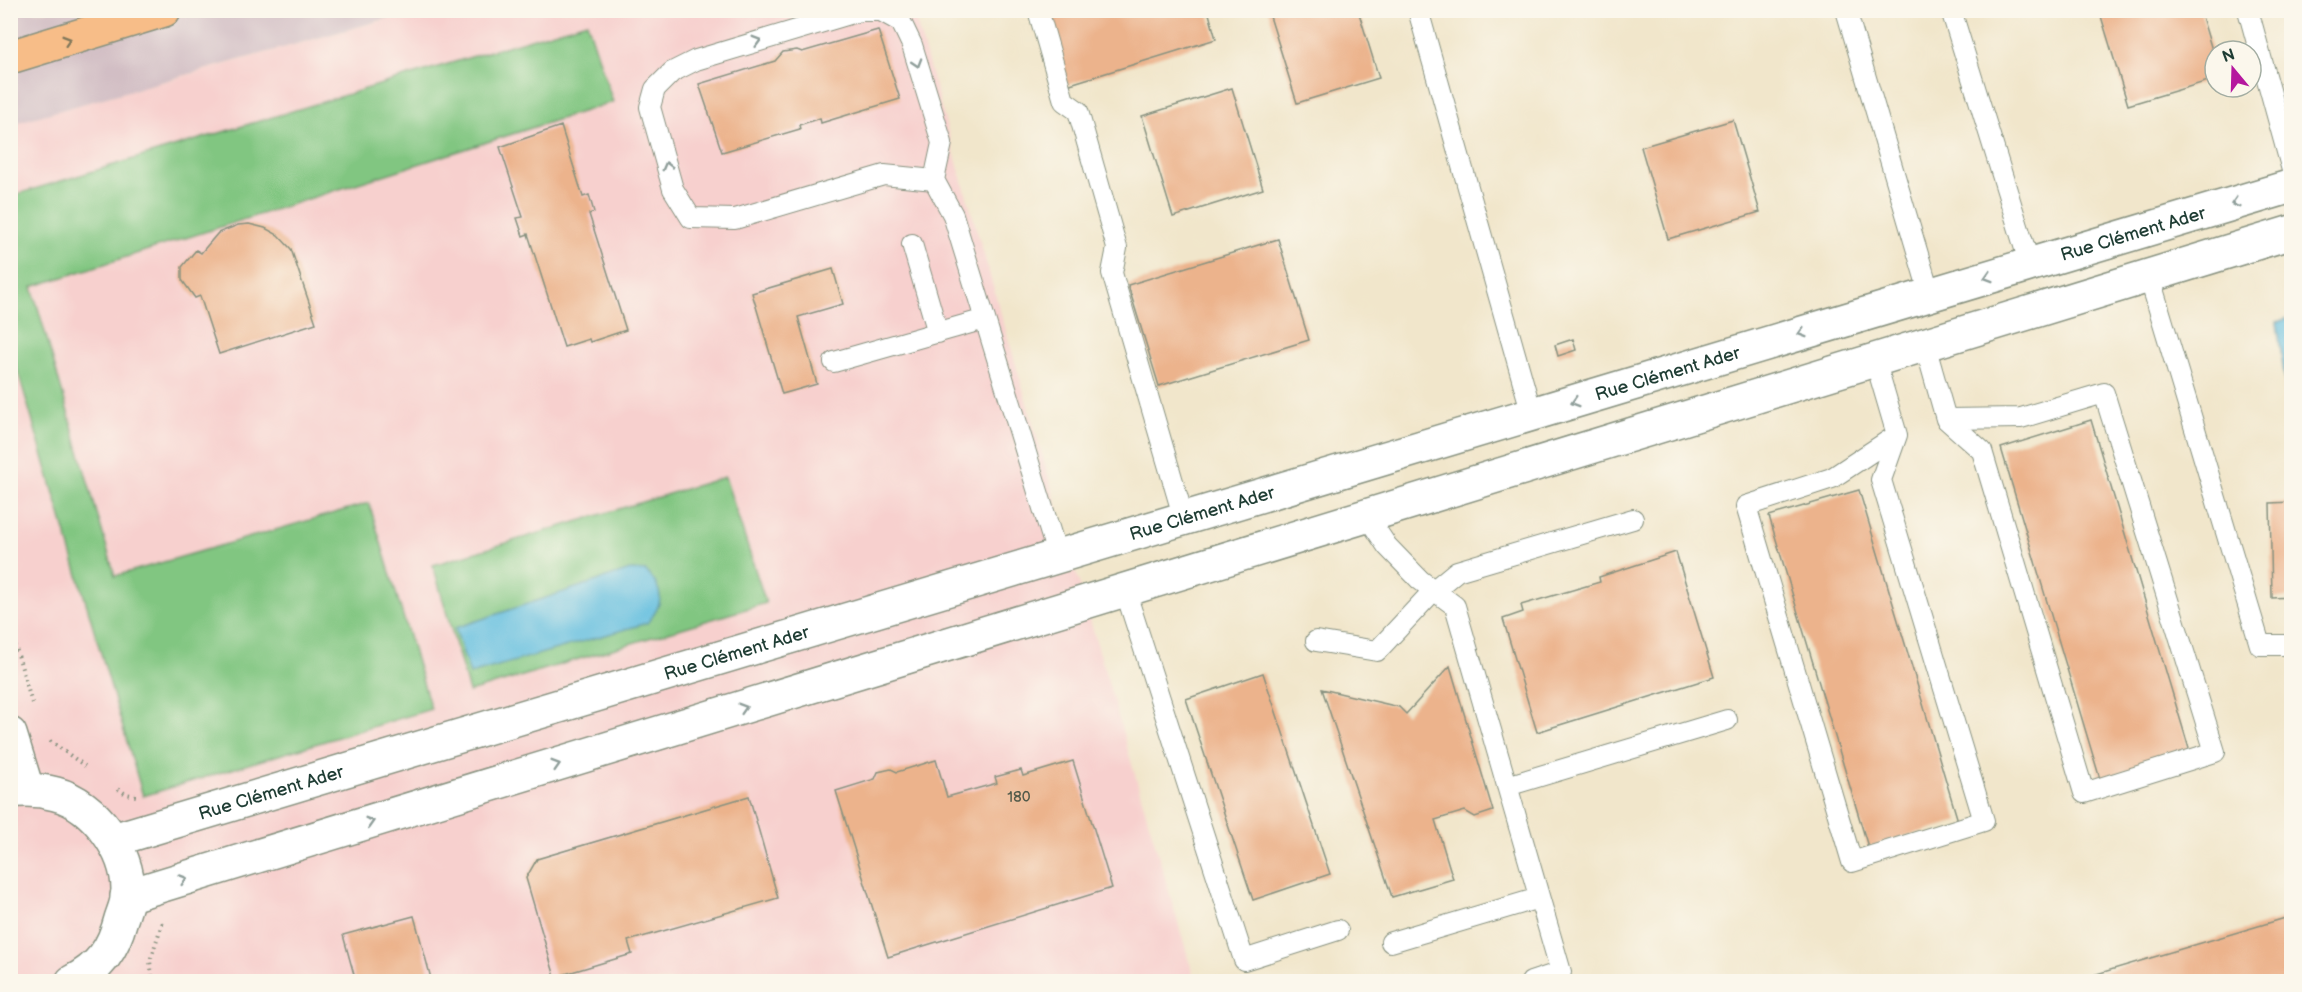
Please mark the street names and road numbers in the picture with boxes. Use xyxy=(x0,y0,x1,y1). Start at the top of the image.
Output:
street label: Rue Clément Ader xyxy=(2058,202,2208,265)
street label: Rue Clément Ader xyxy=(1593,342,1743,405)
street label: Rue Clément Ader xyxy=(1127,481,1277,545)
street label: Rue Clément Ader xyxy=(662,621,812,685)
street label: Rue Clément Ader xyxy=(196,761,346,824)

